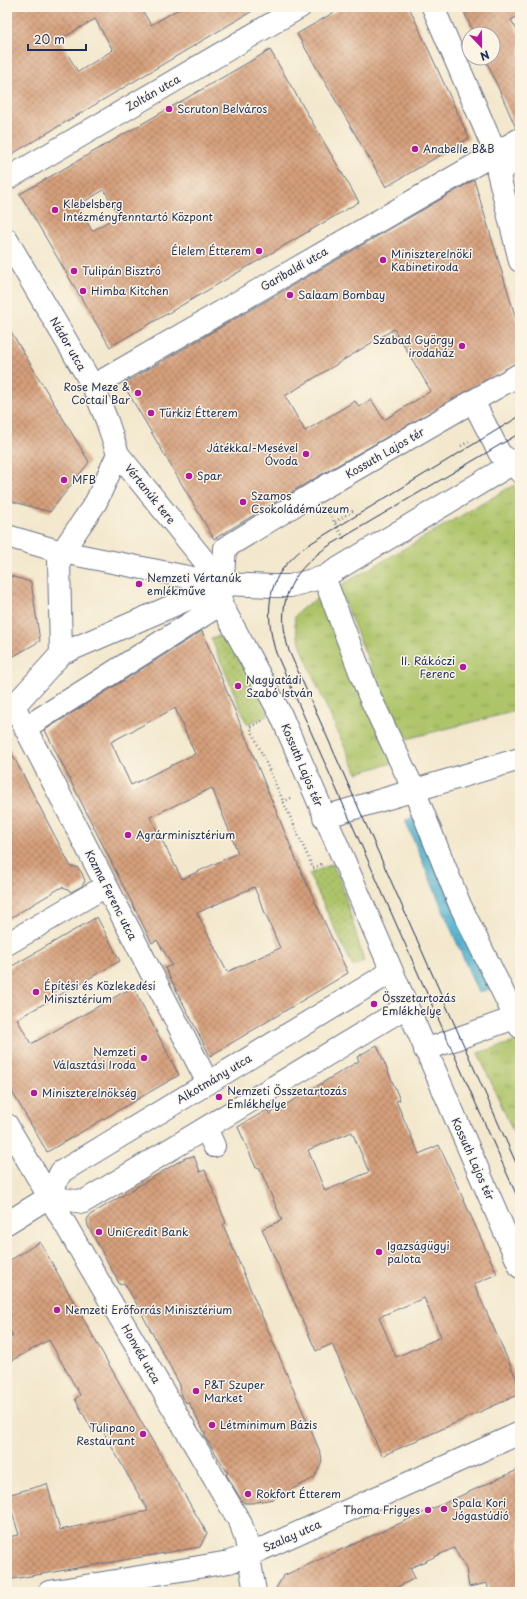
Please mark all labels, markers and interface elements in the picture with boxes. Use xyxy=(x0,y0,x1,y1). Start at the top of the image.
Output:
scale bar xyxy=(28,26,86,52)
north arrow xyxy=(461,26,501,66)
text: 20 m xyxy=(34,30,65,48)
text: N xyxy=(477,46,492,65)
street label: Zoltán utca xyxy=(122,70,183,115)
place label: Scruton Belváros xyxy=(177,100,267,117)
marker: Scruton Belváros xyxy=(164,104,174,114)
place label: Anabelle B&B xyxy=(423,140,495,157)
marker: Anabelle B&B xyxy=(410,144,420,154)
place label: Klebelsberg Intézményfenntartó Központ xyxy=(63,195,214,225)
marker: Klebelsberg Intézményfenntartó Központ xyxy=(50,205,60,215)
place label: Élelem Étterem xyxy=(171,242,251,259)
street label: Garibaldi utca xyxy=(257,242,331,295)
place label: Miniszterelnöki Kabinetiroda xyxy=(391,245,472,275)
marker: Élelem Étterem xyxy=(254,246,264,256)
marker: Miniszterelnöki Kabinetiroda xyxy=(378,255,388,265)
place label: Tulipán Bisztró xyxy=(82,262,161,279)
marker: Tulipán Bisztró xyxy=(69,266,79,276)
place label: Himba Kitchen xyxy=(91,282,169,299)
marker: Himba Kitchen xyxy=(78,286,88,296)
place label: Salaam Bombay xyxy=(298,286,385,303)
marker: Salaam Bombay xyxy=(285,290,295,300)
street label: Nádor utca xyxy=(46,314,91,374)
place label: Szabad György irodaház xyxy=(372,331,454,361)
marker: Szabad György irodaház xyxy=(457,341,467,351)
place label: Rose Meze & Coctail Bar xyxy=(63,378,130,408)
marker: Rose Meze & Coctail Bar xyxy=(133,388,143,398)
place label: Türkiz Étterem xyxy=(159,404,238,421)
marker: Türkiz Étterem xyxy=(146,408,156,418)
street label: Kossuth Lajos tér xyxy=(342,423,428,482)
place label: Játékkal-Mesével Óvoda xyxy=(206,439,298,469)
marker: Játékkal-Mesével Óvoda xyxy=(301,449,311,459)
street label: Vértanúk tere xyxy=(121,460,180,527)
place label: Spar xyxy=(197,467,222,484)
place label: MFB xyxy=(72,471,96,488)
marker: Spar xyxy=(184,471,194,481)
marker: MFB xyxy=(59,475,69,485)
place label: Szamos Csokoládémúzeum xyxy=(251,487,349,517)
marker: Szamos Csokoládémúzeum xyxy=(238,497,248,507)
place label: Nemzeti Vértanúk emlékműve xyxy=(147,569,242,599)
marker: Nemzeti Vértanúk emlékműve xyxy=(134,579,144,589)
place label: II. Rákóczi Ferenc xyxy=(401,652,455,682)
marker: II. Rákóczi Ferenc xyxy=(458,662,468,672)
place label: Nagyatádi Szabó István xyxy=(246,671,313,701)
marker: Nagyatádi Szabó István xyxy=(233,681,243,691)
street label: Kossuth Lajos tér xyxy=(277,721,328,810)
place label: Agrárminisztérium xyxy=(136,826,235,843)
marker: Agrárminisztérium xyxy=(123,830,133,840)
street label: Kozma Ferenc utca xyxy=(81,847,142,943)
place label: Építési és Közlekedési Minisztérium xyxy=(44,977,156,1007)
marker: Építési és Közlekedési Minisztérium xyxy=(31,987,41,997)
place label: Összetartozás Emlékhelye xyxy=(382,989,456,1019)
marker: Összetartozás Emlékhelye xyxy=(369,999,379,1009)
place label: Nemzeti Választási Iroda xyxy=(53,1043,136,1073)
street label: Alkotmány utca xyxy=(173,1049,255,1108)
marker: Nemzeti Választási Iroda xyxy=(139,1053,149,1063)
place label: Nemzeti Összetartozás Emlékhelye xyxy=(227,1082,347,1112)
place label: Miniszterelnökség xyxy=(42,1084,137,1101)
marker: Miniszterelnökség xyxy=(29,1088,39,1098)
marker: Nemzeti Összetartozás Emlékhelye xyxy=(214,1092,224,1102)
street label: Kossuth Lajos tér xyxy=(448,1115,500,1204)
place label: UniCredit Bank xyxy=(107,1223,189,1240)
marker: UniCredit Bank xyxy=(94,1227,104,1237)
place label: Igazságügyi palota xyxy=(387,1237,450,1267)
marker: Igazságügyi palota xyxy=(374,1247,384,1257)
place label: Nemzeti Erőforrás Minisztérium xyxy=(65,1301,232,1318)
marker: Nemzeti Erőforrás Minisztérium xyxy=(52,1305,62,1315)
street label: Honvéd utca xyxy=(118,1321,165,1387)
place label: P&T Szuper Market xyxy=(204,1376,265,1406)
marker: P&T Szuper Market xyxy=(191,1386,201,1396)
place label: Létminimum Bázis xyxy=(220,1416,317,1433)
place label: Tulipano Restaurant xyxy=(76,1419,136,1449)
marker: Létminimum Bázis xyxy=(207,1420,217,1430)
marker: Tulipano Restaurant xyxy=(138,1429,148,1439)
place label: Rokfort Étterem xyxy=(256,1485,341,1502)
marker: Rokfort Étterem xyxy=(243,1489,253,1499)
place label: Spala Kori Jógastúdió xyxy=(452,1494,509,1524)
place label: Thoma Frigyes xyxy=(343,1501,420,1518)
marker: Spala Kori Jógastúdió xyxy=(439,1504,449,1514)
marker: Thoma Frigyes xyxy=(423,1505,433,1515)
street label: Szalay utca xyxy=(260,1515,324,1556)

